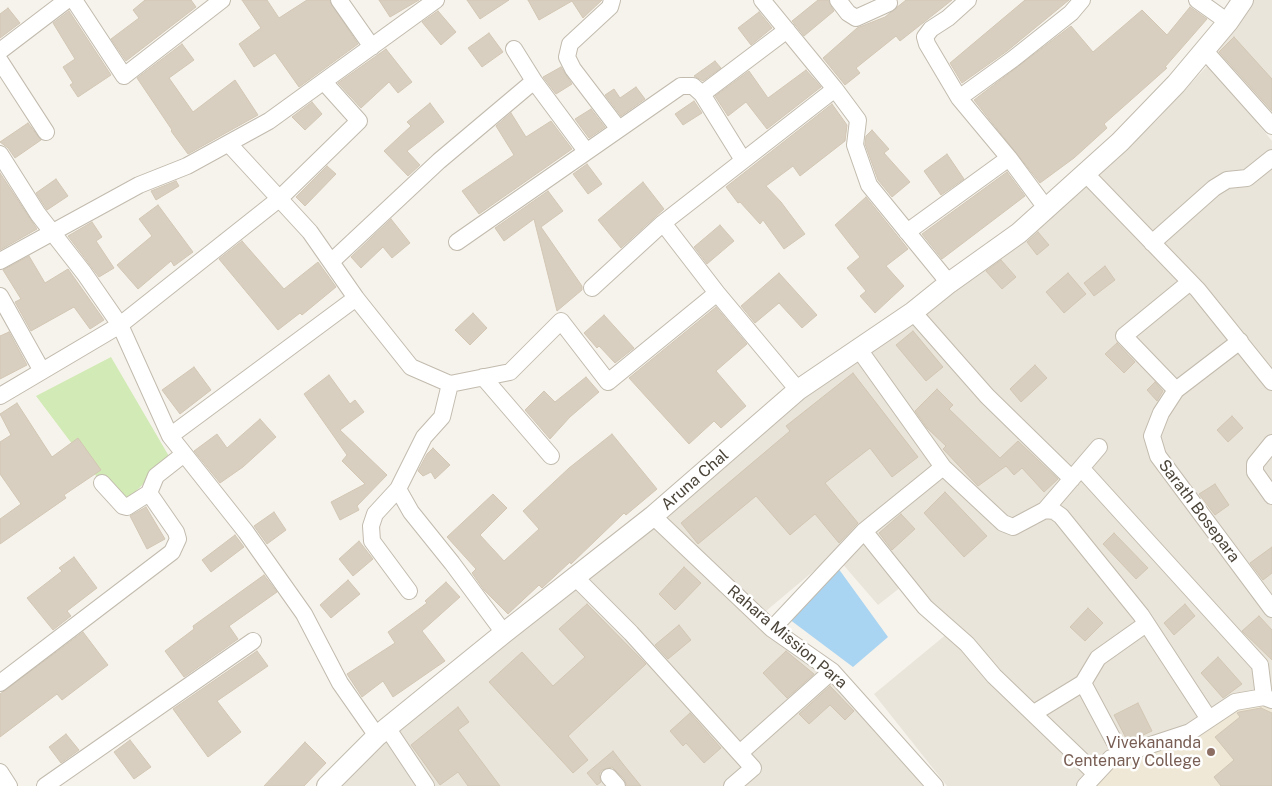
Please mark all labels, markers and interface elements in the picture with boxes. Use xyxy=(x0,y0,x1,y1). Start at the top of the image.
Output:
street label: Aruna Chal xyxy=(657,446,733,514)
street label: Sarath Bosepara xyxy=(1154,456,1244,566)
street label: Rahara Mission Para xyxy=(723,581,851,693)
place label: Vivekananda Centenary College xyxy=(1063,733,1201,771)
marker: Vivekananda Centenary College xyxy=(1205,746,1217,758)

